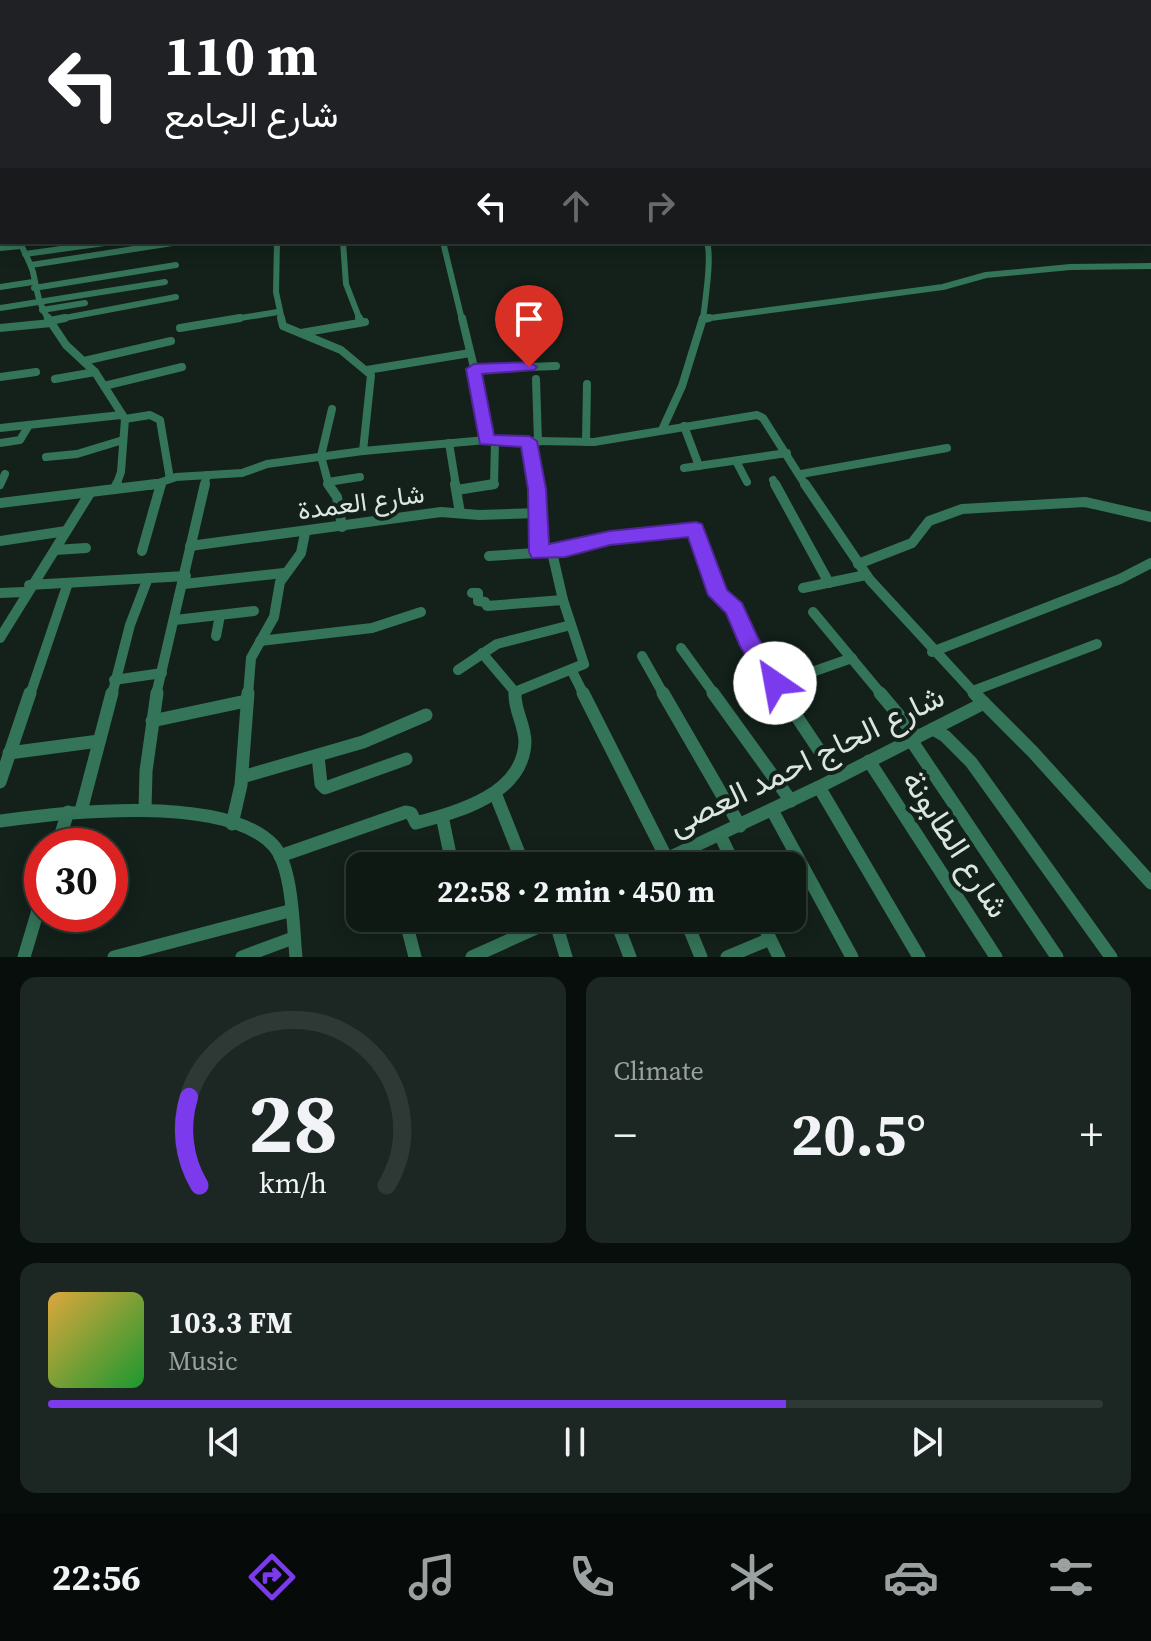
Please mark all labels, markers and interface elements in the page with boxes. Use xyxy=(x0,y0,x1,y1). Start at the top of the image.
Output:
text: 110 m xyxy=(164,17,318,94)
icon: left xyxy=(32,32,136,136)
text: شارع الجامع xyxy=(164,90,338,139)
icon: left xyxy=(470,184,514,228)
icon: ahead xyxy=(554,184,598,228)
icon: right xyxy=(638,184,682,228)
pin xyxy=(495,285,563,367)
icon: arrive xyxy=(507,297,551,341)
street label: شارع العمدة xyxy=(295,475,427,529)
position arrow xyxy=(733,641,817,725)
street label: شارع الحاج احمد العصى xyxy=(660,674,952,846)
street label: شارع الطابونة xyxy=(892,762,1020,926)
speed limit sign: 30 xyxy=(24,828,128,932)
text: 22:58 · 2 min · 450 m xyxy=(437,871,715,912)
text: Climate xyxy=(614,1053,704,1089)
text: 28 xyxy=(248,1066,338,1180)
text: 20.5° xyxy=(791,1093,926,1175)
text: − xyxy=(614,1104,637,1165)
text: + xyxy=(1080,1104,1103,1165)
text: km/h xyxy=(259,1163,327,1203)
text: 103.3 FM xyxy=(168,1302,293,1343)
text: Music xyxy=(168,1343,238,1379)
icon: previous xyxy=(202,1420,246,1464)
icon: pause xyxy=(553,1420,597,1464)
icon: next xyxy=(905,1420,949,1464)
icon: directions xyxy=(244,1549,300,1605)
icon: music xyxy=(404,1549,460,1605)
icon: phone xyxy=(564,1549,620,1605)
icon: climate xyxy=(724,1549,780,1605)
icon: car xyxy=(883,1549,939,1605)
icon: filters xyxy=(1043,1549,1099,1605)
text: 22:56 xyxy=(52,1553,141,1602)

